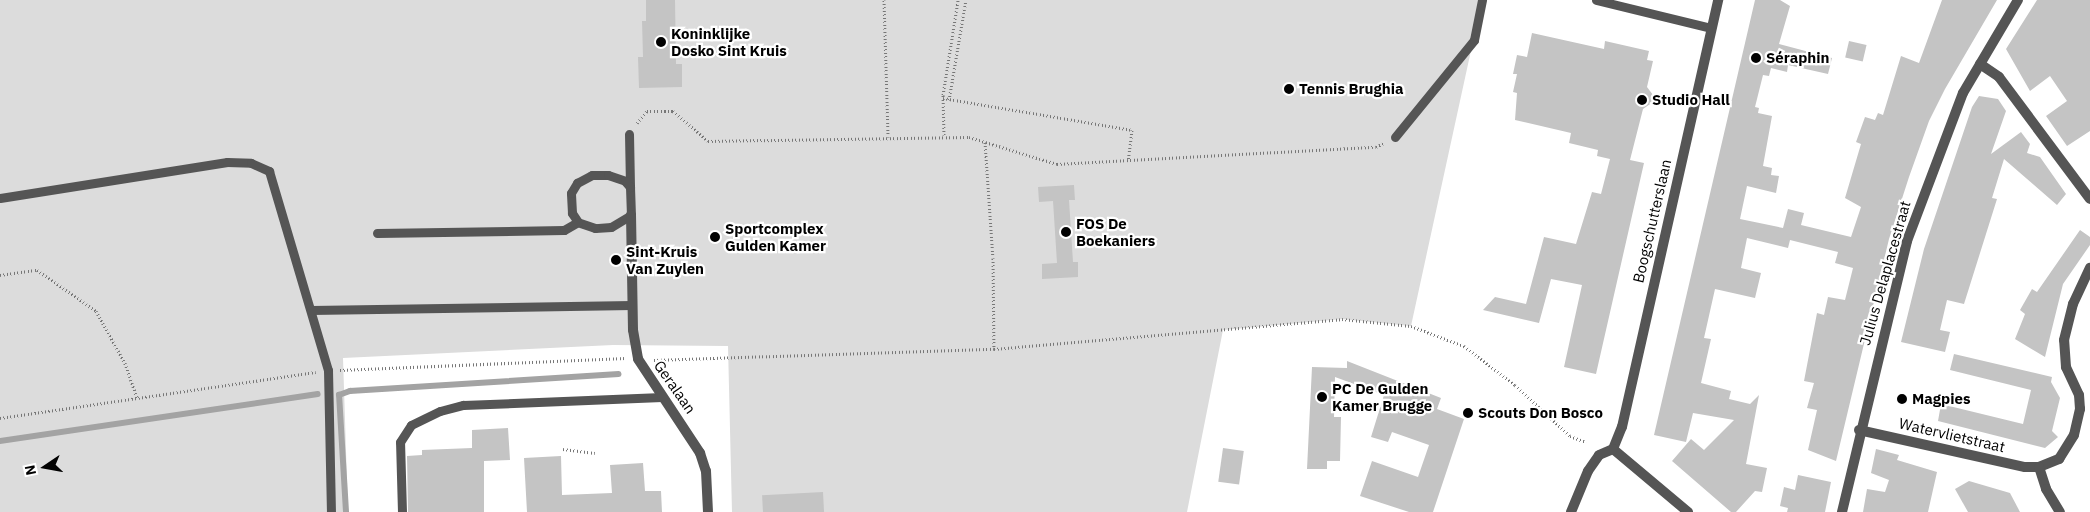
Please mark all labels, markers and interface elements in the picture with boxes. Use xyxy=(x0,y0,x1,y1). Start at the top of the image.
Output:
place label: Koninklijke Dosko Sint Kruis xyxy=(671,24,787,59)
marker: Koninklijke Dosko Sint Kruis xyxy=(655,36,667,48)
place label: Séraphin xyxy=(1766,49,1829,67)
marker: Séraphin xyxy=(1750,52,1762,64)
place label: Tennis Brughia xyxy=(1299,80,1404,98)
marker: Tennis Brughia xyxy=(1283,83,1295,95)
place label: Studio Hall xyxy=(1652,91,1730,109)
marker: Studio Hall xyxy=(1636,94,1648,106)
street label: Boogschutterslaan xyxy=(1629,157,1675,285)
street label: Julius Delaplacestraat xyxy=(1856,199,1914,347)
place label: FOS De Boekaniers xyxy=(1076,214,1155,249)
place label: Sportcomplex Gulden Kamer xyxy=(725,219,826,254)
marker: FOS De Boekaniers xyxy=(1060,226,1072,238)
marker: Sportcomplex Gulden Kamer xyxy=(709,231,721,243)
place label: Sint-Kruis Van Zuylen xyxy=(626,242,704,277)
marker: Sint-Kruis Van Zuylen xyxy=(610,254,622,266)
street label: Geralaan xyxy=(650,357,700,417)
place label: PC De Gulden Kamer Brugge xyxy=(1332,379,1432,414)
place label: Magpies xyxy=(1912,390,1970,408)
marker: PC De Gulden Kamer Brugge xyxy=(1316,391,1328,403)
marker: Magpies xyxy=(1896,393,1908,405)
place label: Scouts Don Bosco xyxy=(1478,404,1603,422)
marker: Scouts Don Bosco xyxy=(1462,407,1474,419)
street label: Watervlietstraat xyxy=(1897,414,2007,456)
north arrow xyxy=(20,442,70,492)
text: N xyxy=(20,463,40,477)

